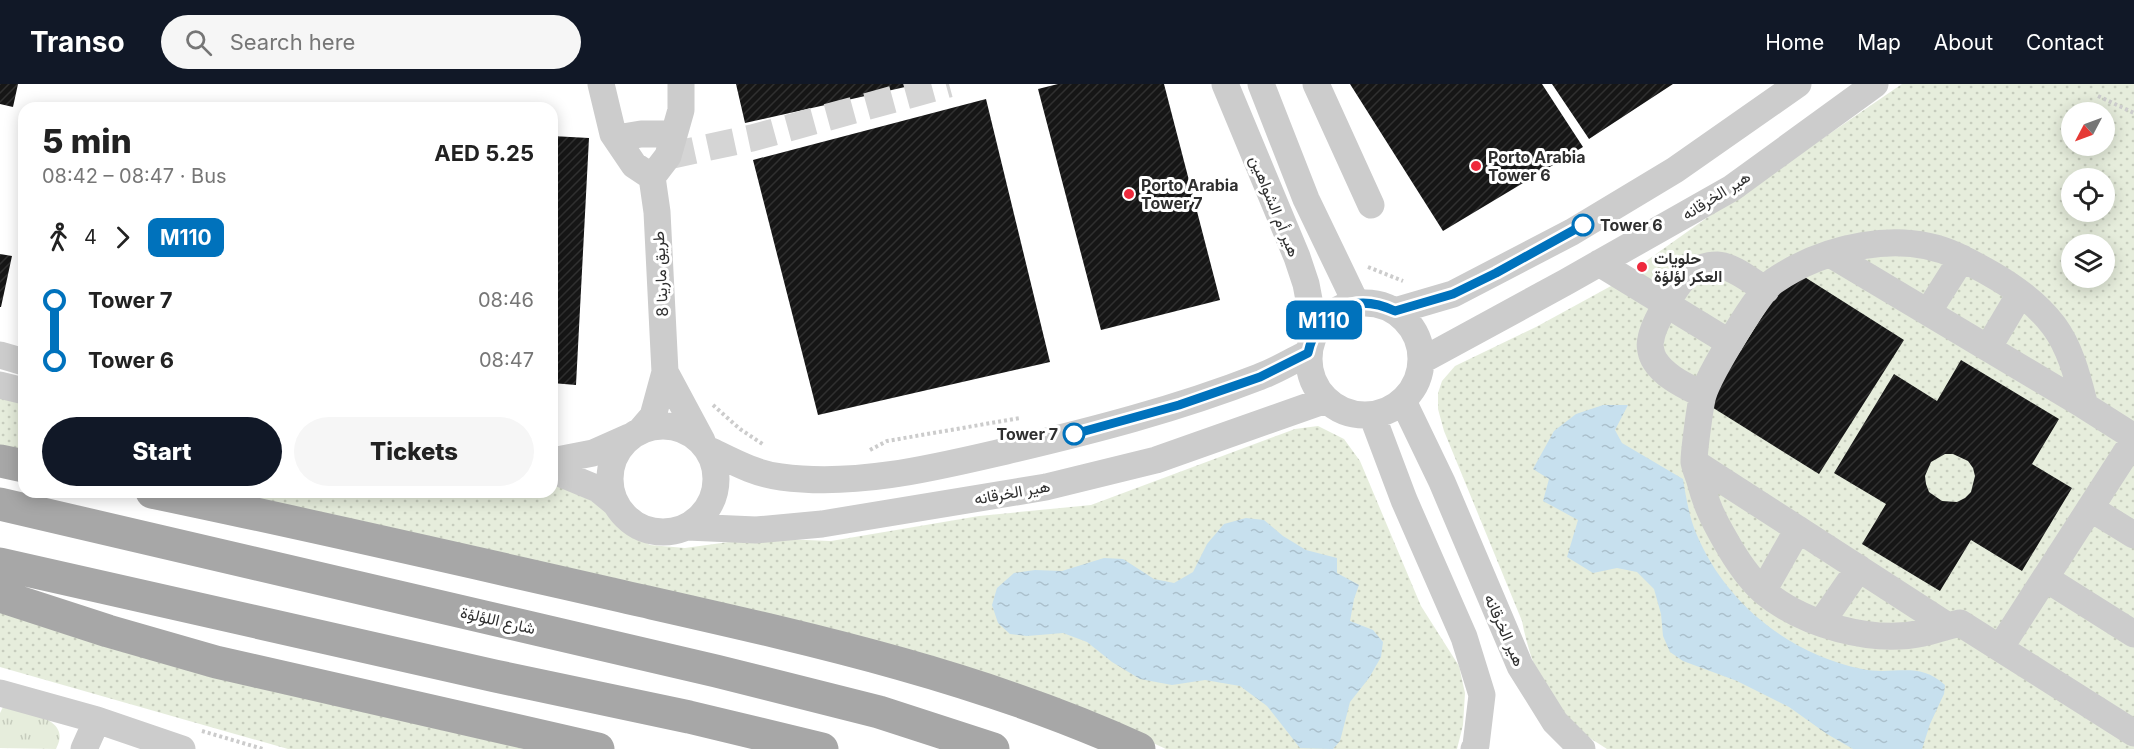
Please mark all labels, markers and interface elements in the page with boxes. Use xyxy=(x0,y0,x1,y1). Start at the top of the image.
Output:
search box xyxy=(161,15,581,69)
text: Transo xyxy=(30,25,125,59)
icon: search xyxy=(182,26,215,59)
text: Search here xyxy=(230,29,355,55)
text: Home xyxy=(1765,30,1824,55)
text: Map xyxy=(1857,30,1901,55)
text: About xyxy=(1934,30,1993,55)
text: Contact xyxy=(2026,30,2104,55)
north arrow xyxy=(2061,102,2115,156)
map controls xyxy=(2061,102,2115,288)
text: 5 min xyxy=(42,121,132,161)
text: AED 5.25 xyxy=(434,140,534,166)
place label: Porto Arabia Tower 6 xyxy=(1488,147,1585,185)
street label: هير أم الشواهين xyxy=(1245,152,1304,260)
marker: Porto Arabia Tower 6 xyxy=(1469,159,1483,173)
text: 08:42 – 08:47 · Bus xyxy=(42,164,227,188)
street label: هير الخرقانه xyxy=(1678,166,1754,225)
button: locate xyxy=(2061,168,2115,222)
place label: Porto Arabia Tower 7 xyxy=(1141,175,1238,213)
marker: Porto Arabia Tower 7 xyxy=(1122,187,1136,201)
marker: Tower 6 xyxy=(1572,214,1594,236)
place label: Tower 6 xyxy=(1600,215,1663,235)
icon: walk xyxy=(42,221,75,254)
icon: forward xyxy=(106,221,139,254)
text: 4 xyxy=(84,225,97,249)
text: M110 xyxy=(160,225,212,250)
street label: طريق مارينا 8 xyxy=(648,231,673,317)
button: layers xyxy=(2061,234,2115,288)
place label: حلويات العكر لؤلؤة xyxy=(1654,248,1722,287)
marker: حلويات العكر لؤلؤة xyxy=(1635,260,1649,274)
text: Tower 7 xyxy=(88,287,173,313)
text: 08:46 xyxy=(478,288,534,312)
line badge: M110 xyxy=(1282,300,1366,340)
text: M110 xyxy=(1298,308,1350,333)
text: Tower 6 xyxy=(88,347,174,373)
text: 08:47 xyxy=(479,348,534,372)
button: Start xyxy=(42,417,282,486)
button: Tickets xyxy=(294,417,534,486)
marker: Tower 7 xyxy=(1063,423,1085,445)
place label: Tower 7 xyxy=(996,424,1058,444)
street label: هير الخرقانه xyxy=(972,475,1052,510)
street label: هير الخرقانه xyxy=(1479,591,1530,670)
street label: شارع اللؤلؤة xyxy=(458,602,537,640)

